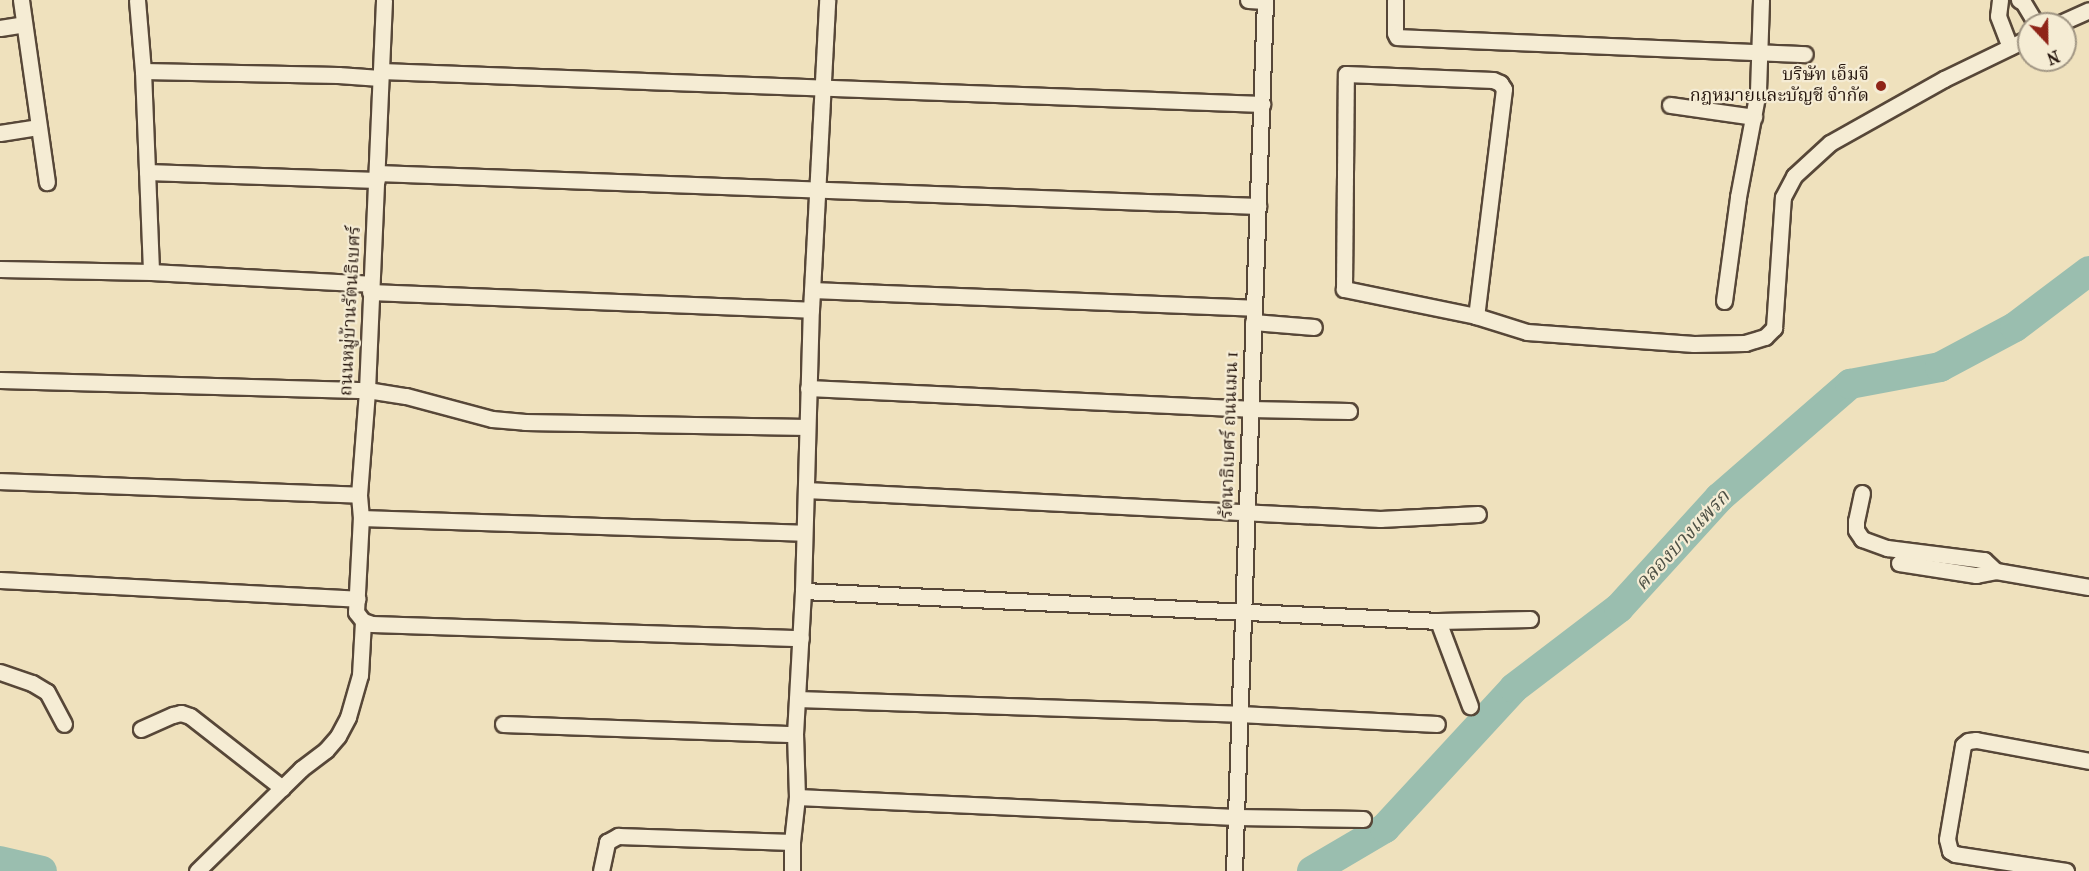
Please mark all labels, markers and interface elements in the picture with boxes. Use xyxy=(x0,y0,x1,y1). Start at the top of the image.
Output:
north arrow xyxy=(2017,12,2077,72)
text: N xyxy=(2044,46,2062,68)
place label: บริษัท เอ็มจี กฎหมายและบัญชี จำกัด xyxy=(1690,65,1869,107)
marker: บริษัท เอ็มจี กฎหมายและบัญชี จำกัด xyxy=(1874,79,1888,93)
street label: ถนนหมู่บ้านรัตนธิเบศร์ xyxy=(336,225,366,397)
street label: รัตนาธิเบศร์ ถนนเมน 1 xyxy=(1216,351,1244,519)
water label: คลองบางแพรก xyxy=(1629,485,1735,595)

